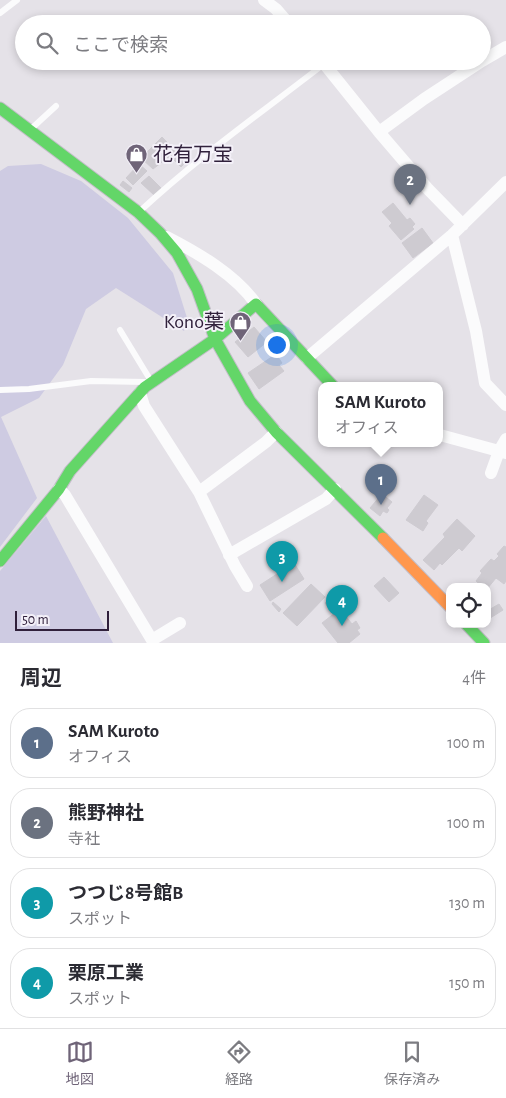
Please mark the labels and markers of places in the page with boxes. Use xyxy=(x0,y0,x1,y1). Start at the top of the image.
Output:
shop icon: 花有万宝 xyxy=(125,143,149,174)
place label: 花有万宝 xyxy=(153,144,233,165)
pin: 2 xyxy=(394,164,426,205)
shop icon: Kono葉 xyxy=(228,310,252,341)
place label: Kono葉 xyxy=(164,311,224,332)
pin: 1 xyxy=(365,464,397,505)
pin: 3 xyxy=(266,541,298,582)
pin: 4 xyxy=(326,585,358,626)

